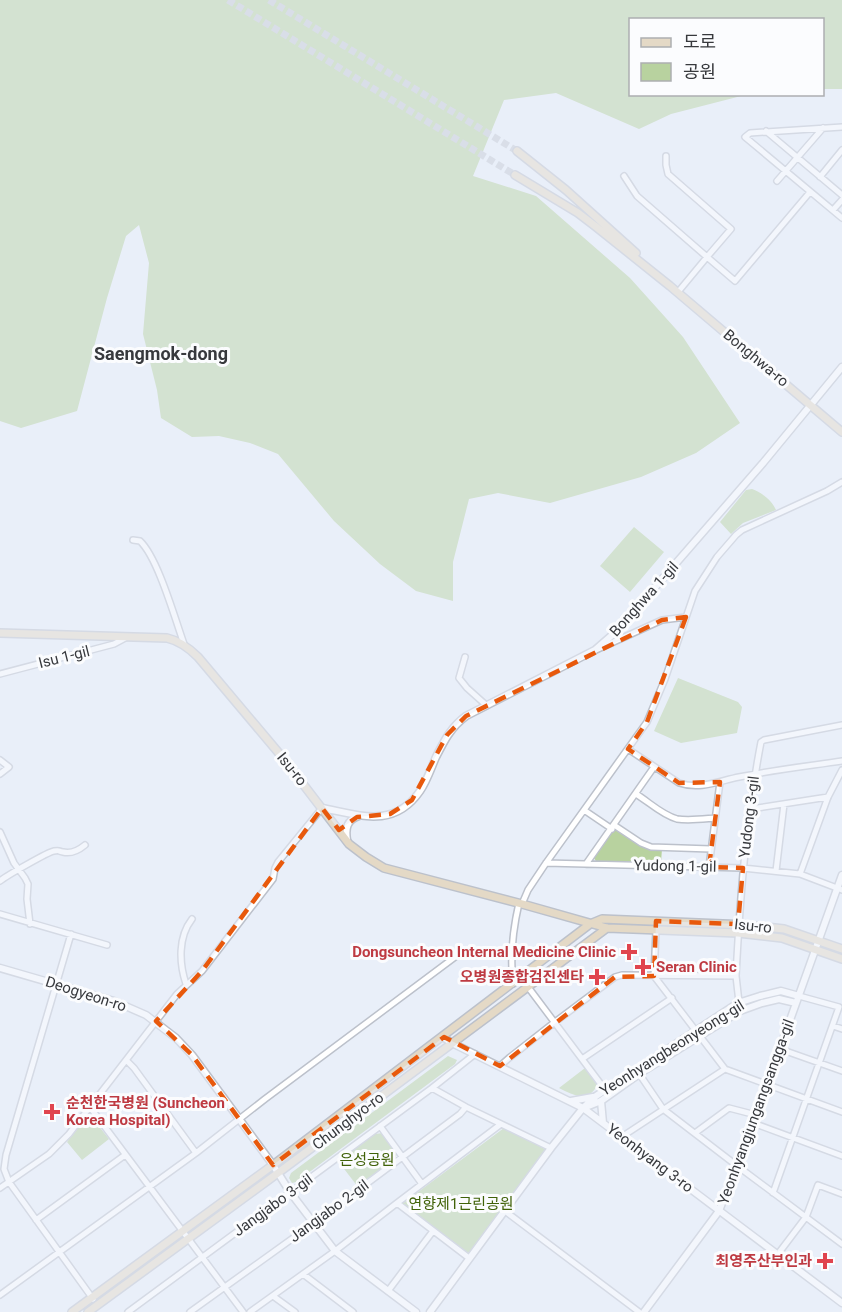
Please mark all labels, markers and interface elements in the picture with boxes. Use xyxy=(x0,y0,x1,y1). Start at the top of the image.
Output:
legend xyxy=(629,18,824,96)
text: 도로 xyxy=(683,31,716,52)
text: 공원 xyxy=(683,61,716,82)
street label: Bonghwa-ro xyxy=(720,325,792,391)
district label: Saengmok-dong xyxy=(94,343,228,364)
street label: Bonghwa 1-gil xyxy=(606,558,682,640)
street label: Isu 1-gil xyxy=(37,642,91,672)
street label: Isu-ro xyxy=(273,749,311,789)
street label: Yudong 3-gil xyxy=(735,775,763,859)
street label: Yudong 1-gil xyxy=(633,856,717,876)
street label: Isu-ro xyxy=(733,915,773,937)
place label: Dongsuncheon Internal Medicine Clinic xyxy=(352,943,616,961)
marker: Dongsuncheon Internal Medicine Clinic xyxy=(620,943,638,961)
marker: Seran Clinic xyxy=(634,958,652,976)
place label: Seran Clinic xyxy=(656,958,737,976)
place label: 오병원종합검진센타 xyxy=(460,968,584,986)
marker: 오병원종합검진센타 xyxy=(588,968,606,986)
street label: Deogyeon-ro xyxy=(43,972,129,1016)
street label: Yeonhyangbeonyeong-gil xyxy=(597,996,747,1100)
street label: Yeonhyangjungangsangga-gil xyxy=(714,1017,798,1207)
street label: Chunghyo-ro xyxy=(309,1088,387,1154)
place label: 순천한국병원 (Suncheon Korea Hospital) xyxy=(66,1094,225,1129)
marker: 순천한국병원 (Suncheon Korea Hospital) xyxy=(43,1103,61,1121)
street label: Yeonhyang 3-ro xyxy=(603,1120,697,1196)
park label: 은성공원 xyxy=(339,1151,395,1169)
street label: Jangjabo 3-gil xyxy=(230,1170,316,1240)
street label: Jangjabo 2-gil xyxy=(286,1176,372,1246)
park label: 연향제1근린공원 xyxy=(408,1195,514,1213)
place label: 최영주산부인과 xyxy=(715,1252,812,1270)
marker: 최영주산부인과 xyxy=(816,1252,834,1270)

